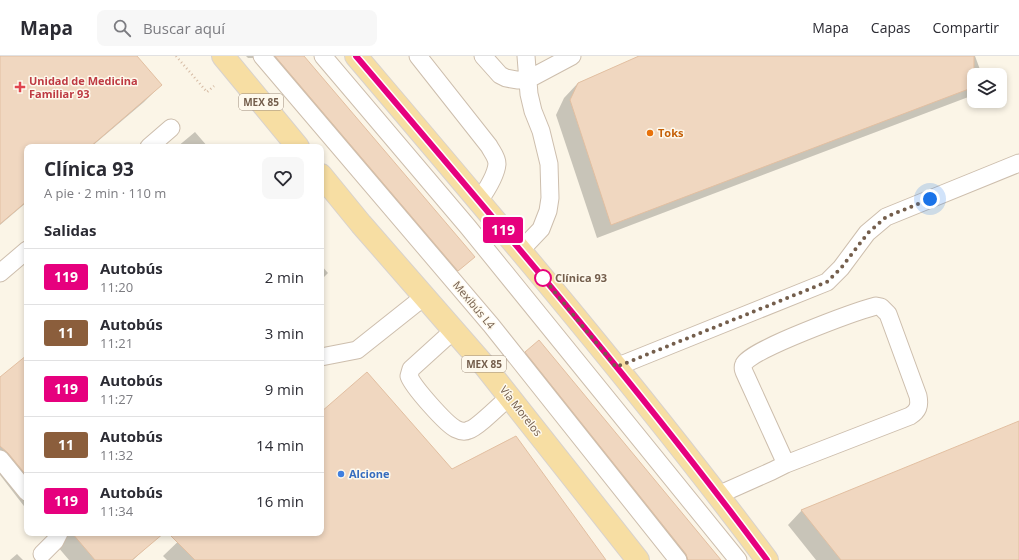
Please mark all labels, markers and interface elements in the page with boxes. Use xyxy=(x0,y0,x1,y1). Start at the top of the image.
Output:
search box xyxy=(97,10,377,46)
text: Mapa xyxy=(20,15,73,41)
icon: search xyxy=(111,17,133,39)
text: Buscar aquí xyxy=(143,18,225,38)
text: Mapa xyxy=(812,18,849,37)
text: Capas xyxy=(871,18,910,37)
text: Compartir xyxy=(932,18,999,37)
map controls xyxy=(967,68,1007,108)
button: layers xyxy=(967,68,1007,108)
place label: Unidad de Medicina Familiar 93 xyxy=(29,73,138,101)
marker: Unidad de Medicina Familiar 93 xyxy=(14,81,26,93)
road number: MEX 85 xyxy=(239,94,283,110)
place label: Toks xyxy=(658,125,684,140)
marker: Toks xyxy=(645,128,655,138)
text: Clínica 93 xyxy=(44,156,134,182)
button: heart xyxy=(262,157,304,199)
text: A pie · 2 min · 110 m xyxy=(44,184,166,202)
your location xyxy=(920,189,940,209)
line badge: 119 xyxy=(480,217,526,243)
text: Salidas xyxy=(44,220,97,240)
text: 119 xyxy=(491,220,515,239)
text: Autobús xyxy=(100,258,163,278)
text: 119 xyxy=(54,267,78,286)
text: 2 min xyxy=(265,267,304,287)
marker: Clínica 93 xyxy=(534,269,552,287)
place label: Clínica 93 xyxy=(555,270,607,285)
text: 11:20 xyxy=(100,278,133,296)
street label: Mexibús L4 xyxy=(450,278,499,332)
text: Autobús xyxy=(100,314,163,334)
text: 11 xyxy=(58,323,74,342)
text: 3 min xyxy=(265,323,304,343)
text: 11:21 xyxy=(100,334,133,352)
road number: MEX 85 xyxy=(462,356,506,372)
text: Autobús xyxy=(100,370,163,390)
text: 119 xyxy=(54,379,78,398)
text: 9 min xyxy=(265,379,304,399)
street label: Vía Morelos xyxy=(497,382,546,439)
text: 11:27 xyxy=(100,390,133,408)
text: Autobús xyxy=(100,426,163,446)
text: 11 xyxy=(58,435,74,454)
text: 14 min xyxy=(256,435,304,455)
text: 11:32 xyxy=(100,446,133,464)
place label: Alcione xyxy=(349,466,390,481)
marker: Alcione xyxy=(336,469,346,479)
text: Autobús xyxy=(100,482,163,502)
text: 119 xyxy=(54,491,78,510)
text: 16 min xyxy=(256,491,304,511)
text: 11:34 xyxy=(100,502,133,520)

